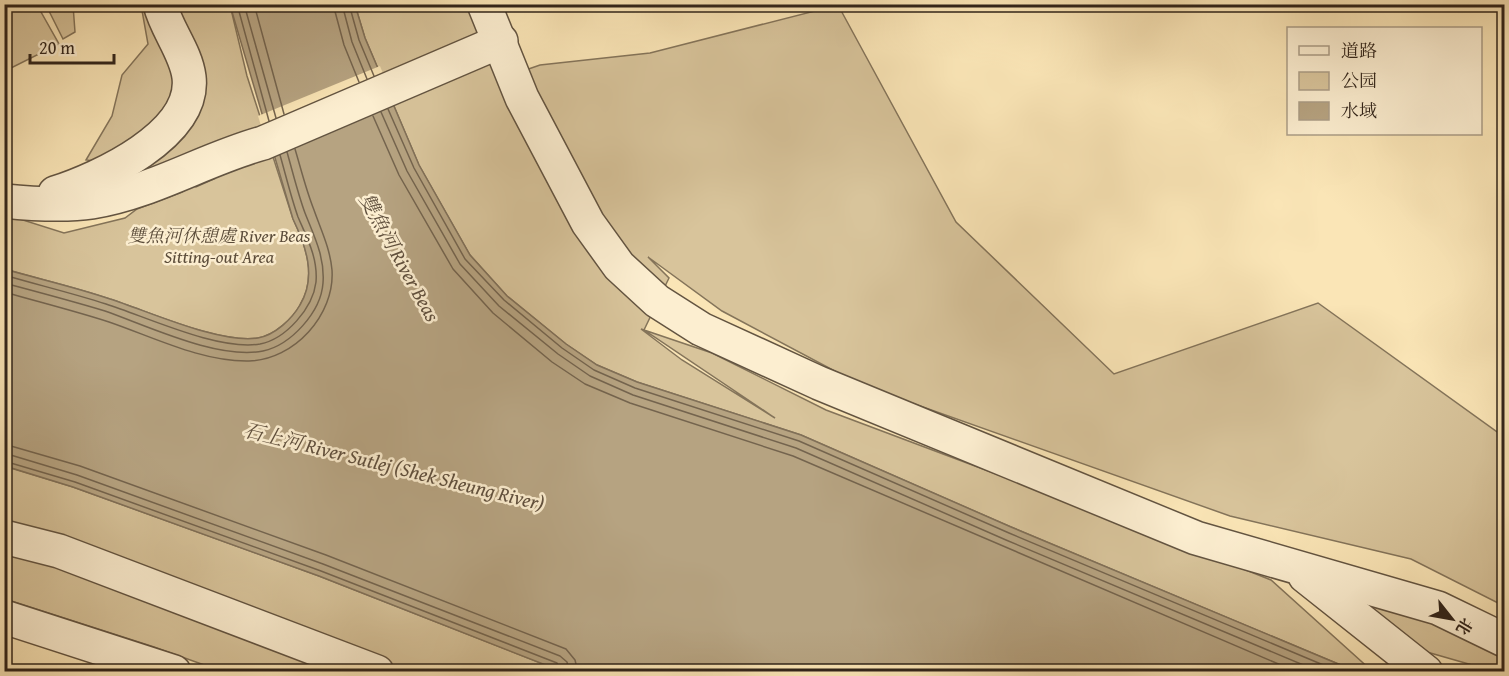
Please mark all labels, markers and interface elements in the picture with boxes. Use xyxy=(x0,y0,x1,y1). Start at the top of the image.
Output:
scale bar xyxy=(30,27,114,65)
legend xyxy=(1287,27,1482,135)
text: 20 m xyxy=(39,34,75,61)
text: 道路 xyxy=(1341,37,1377,64)
text: 公园 xyxy=(1341,67,1377,94)
text: 水域 xyxy=(1341,97,1377,124)
water label: 雙魚河 River Beas xyxy=(353,187,448,327)
park label: 雙魚河休憩處 River Beas Sitting-out Area xyxy=(128,222,311,270)
water label: 石上河 River Sutlej (Shek Sheung River) xyxy=(241,415,547,517)
north arrow xyxy=(1422,589,1482,649)
text: 北 xyxy=(1450,614,1479,640)

